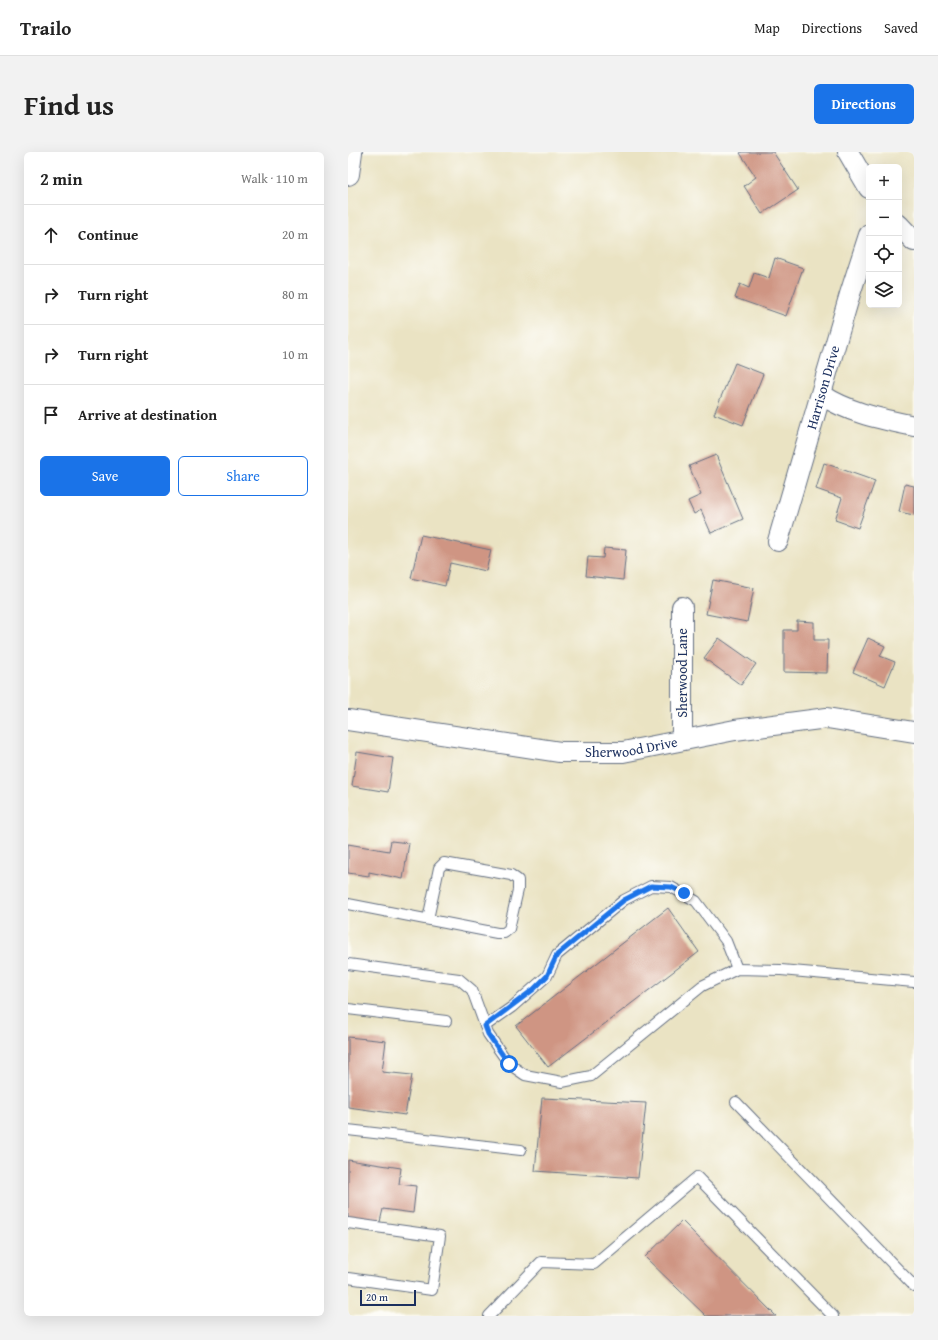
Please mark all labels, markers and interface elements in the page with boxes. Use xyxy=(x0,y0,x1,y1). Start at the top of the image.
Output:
text: Trailo xyxy=(20,14,71,42)
text: Map xyxy=(754,18,780,38)
text: Directions xyxy=(802,18,862,38)
text: Saved xyxy=(884,18,918,38)
text: Find us xyxy=(24,84,114,125)
button: Directions xyxy=(814,84,914,124)
map controls xyxy=(866,164,902,308)
button: + xyxy=(866,164,902,200)
text: 2 min xyxy=(40,166,82,191)
text: Walk · 110 m xyxy=(241,169,308,188)
button: − xyxy=(866,200,902,236)
icon: ahead xyxy=(40,224,62,246)
text: Continue xyxy=(78,224,139,245)
text: 20 m xyxy=(282,225,308,244)
button: locate xyxy=(866,236,902,272)
button: layers xyxy=(866,272,902,308)
icon: right xyxy=(40,284,62,306)
text: Turn right xyxy=(78,284,149,305)
text: 80 m xyxy=(282,285,308,304)
street label: Harrison Drive xyxy=(801,343,845,432)
icon: right xyxy=(40,344,62,366)
text: Turn right xyxy=(78,344,149,365)
text: 10 m xyxy=(282,345,308,364)
icon: arrive xyxy=(40,404,62,426)
text: Arrive at destination xyxy=(78,404,217,425)
button: Save xyxy=(40,456,170,496)
button: Share xyxy=(178,456,308,496)
street label: Sherwood Lane xyxy=(672,628,692,718)
street label: Sherwood Drive xyxy=(585,731,679,762)
route end xyxy=(675,884,693,902)
route start xyxy=(500,1055,518,1073)
scale bar xyxy=(360,1288,416,1307)
text: 20 m xyxy=(366,1289,388,1305)

